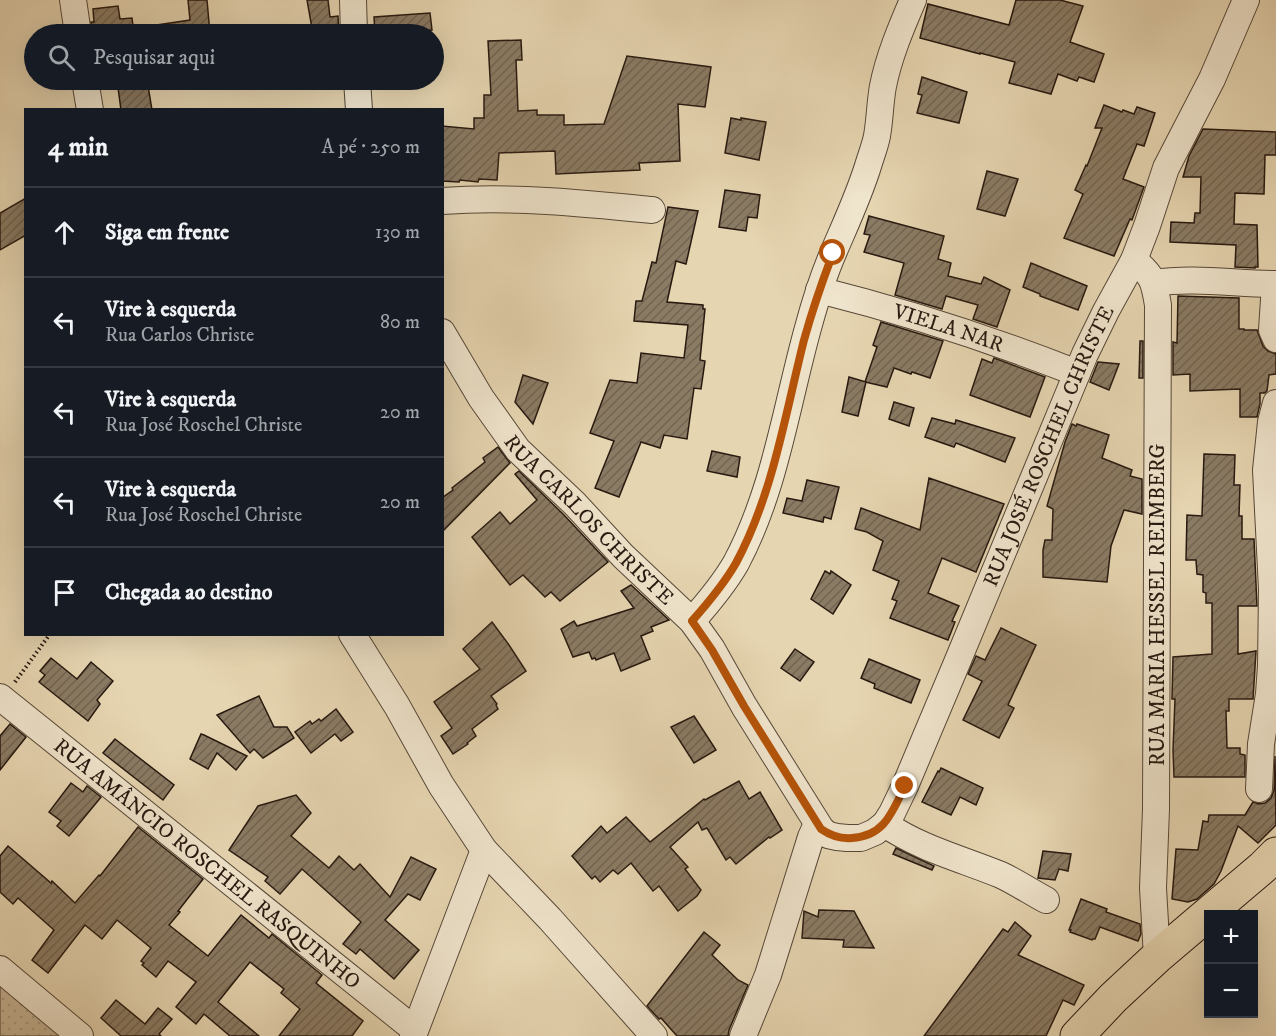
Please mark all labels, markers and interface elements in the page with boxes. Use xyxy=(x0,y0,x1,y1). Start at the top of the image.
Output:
search box xyxy=(24,24,444,90)
icon: search xyxy=(45,41,78,74)
text: Pesquisar aqui xyxy=(93,44,215,71)
text: 4 min xyxy=(48,131,108,164)
text: A pé · 250 m xyxy=(322,135,420,160)
icon: ahead xyxy=(48,216,81,249)
text: Siga em frente xyxy=(105,219,229,246)
text: 130 m xyxy=(375,220,420,245)
route start xyxy=(819,239,845,265)
text: Vire à esquerda xyxy=(105,296,236,323)
street label: VIELA NAR xyxy=(889,299,1007,359)
street label: RUA JOSÉ ROSCHEL CHRISTE xyxy=(978,302,1121,591)
icon: left xyxy=(48,306,81,339)
text: 80 m xyxy=(380,310,420,335)
text: Rua Carlos Christe xyxy=(105,323,254,348)
text: Vire à esquerda xyxy=(105,386,236,413)
icon: left xyxy=(48,396,81,429)
text: 20 m xyxy=(380,400,420,425)
text: Rua José Roschel Christe xyxy=(105,413,302,438)
street label: RUA CARLOS CHRISTE xyxy=(498,430,679,611)
street label: RUA MARIA HESSEL REIMBERG xyxy=(1145,443,1171,766)
text: Vire à esquerda xyxy=(105,476,236,503)
icon: left xyxy=(48,486,81,519)
text: 20 m xyxy=(380,490,420,515)
text: Rua José Roschel Christe xyxy=(105,503,302,528)
icon: arrive xyxy=(48,576,81,609)
text: Chegada ao destino xyxy=(105,579,272,606)
street label: RUA AMÂNCIO ROSCHEL RASQUINHO xyxy=(48,733,366,995)
route end xyxy=(891,772,917,798)
map controls xyxy=(1204,910,1258,1018)
button: + xyxy=(1204,910,1258,964)
button: − xyxy=(1204,964,1258,1018)

